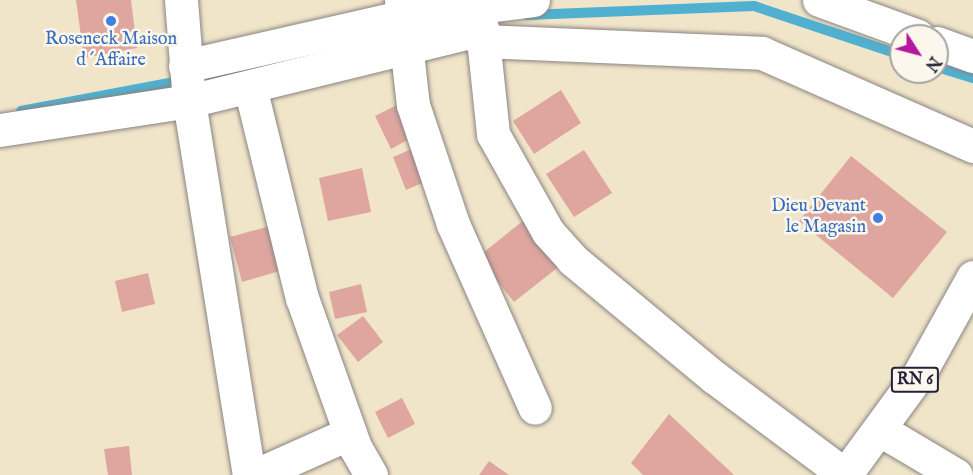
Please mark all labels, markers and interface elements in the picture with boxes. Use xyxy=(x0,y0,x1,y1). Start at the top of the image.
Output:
marker: Roseneck Maison d´Affaire xyxy=(104,14,118,28)
north arrow xyxy=(889,24,949,84)
place label: Roseneck Maison d´Affaire xyxy=(45,30,177,72)
text: N xyxy=(920,52,944,75)
place label: Dieu Devant le Magasin xyxy=(771,197,866,240)
marker: Dieu Devant le Magasin xyxy=(871,211,885,225)
road number: RN 6 xyxy=(890,367,940,393)

